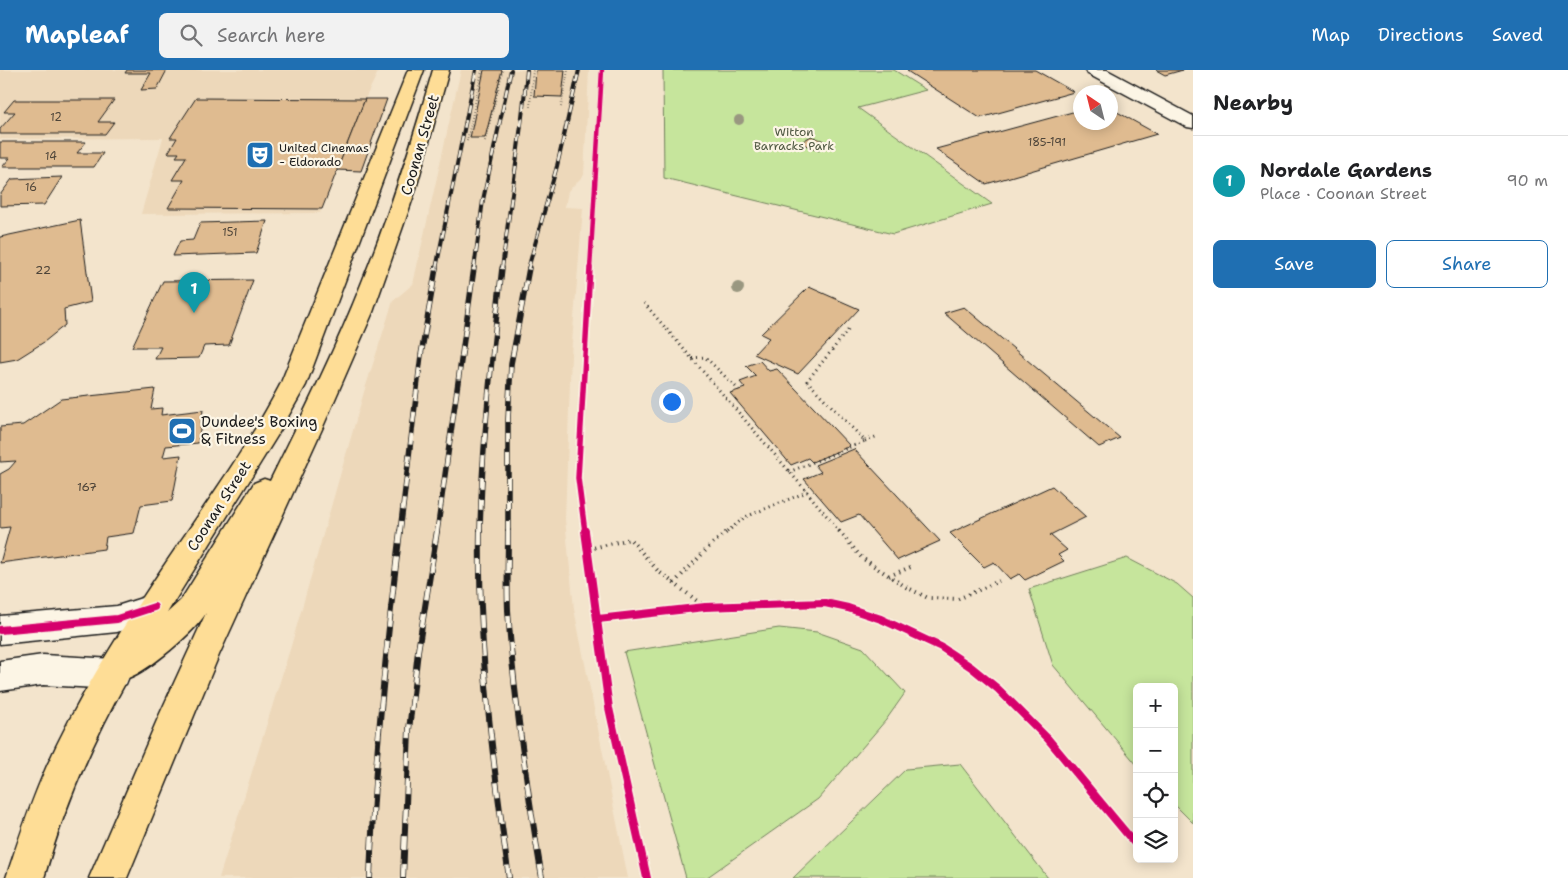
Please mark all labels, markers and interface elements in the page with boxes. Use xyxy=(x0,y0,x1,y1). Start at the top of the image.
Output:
search box xyxy=(159,13,509,58)
text: Mapleaf xyxy=(25,19,129,51)
icon: search xyxy=(177,21,205,49)
text: Search here xyxy=(217,23,325,48)
text: Map xyxy=(1312,23,1350,47)
text: Directions xyxy=(1378,23,1464,47)
text: Saved xyxy=(1492,23,1543,47)
north arrow xyxy=(1073,85,1118,130)
text: Nearby xyxy=(1213,89,1293,117)
street label: Coonan Street xyxy=(396,92,444,198)
house number: 12 xyxy=(50,110,62,125)
park label: Witton Barracks Park xyxy=(754,124,834,154)
house number: 185-191 xyxy=(1028,135,1066,150)
theatre icon: United Cinemas - Eldorado xyxy=(245,140,275,170)
place label: United Cinemas - Eldorado xyxy=(279,140,369,170)
house number: 14 xyxy=(45,149,57,164)
text: Nordale Gardens xyxy=(1260,158,1432,183)
text: 1 xyxy=(1225,170,1233,191)
text: 90 m xyxy=(1507,170,1548,191)
house number: 16 xyxy=(25,180,37,195)
text: Place · Coonan Street xyxy=(1260,183,1427,204)
house number: 151 xyxy=(222,225,238,240)
button: Save xyxy=(1213,240,1376,288)
button: Share xyxy=(1386,240,1548,288)
house number: 22 xyxy=(35,262,51,278)
pin: 1 xyxy=(178,272,210,313)
your location xyxy=(659,389,685,415)
place label: Dundee's Boxing & Fitness xyxy=(201,412,317,449)
sports icon: Dundee's Boxing & Fitness xyxy=(167,416,197,446)
street label: Coonan Street xyxy=(182,457,256,555)
house number: 167 xyxy=(77,479,97,495)
map controls xyxy=(1133,683,1178,863)
button: + xyxy=(1133,683,1178,728)
button: − xyxy=(1133,728,1178,773)
button: locate xyxy=(1133,773,1178,818)
button: layers xyxy=(1133,818,1178,863)

